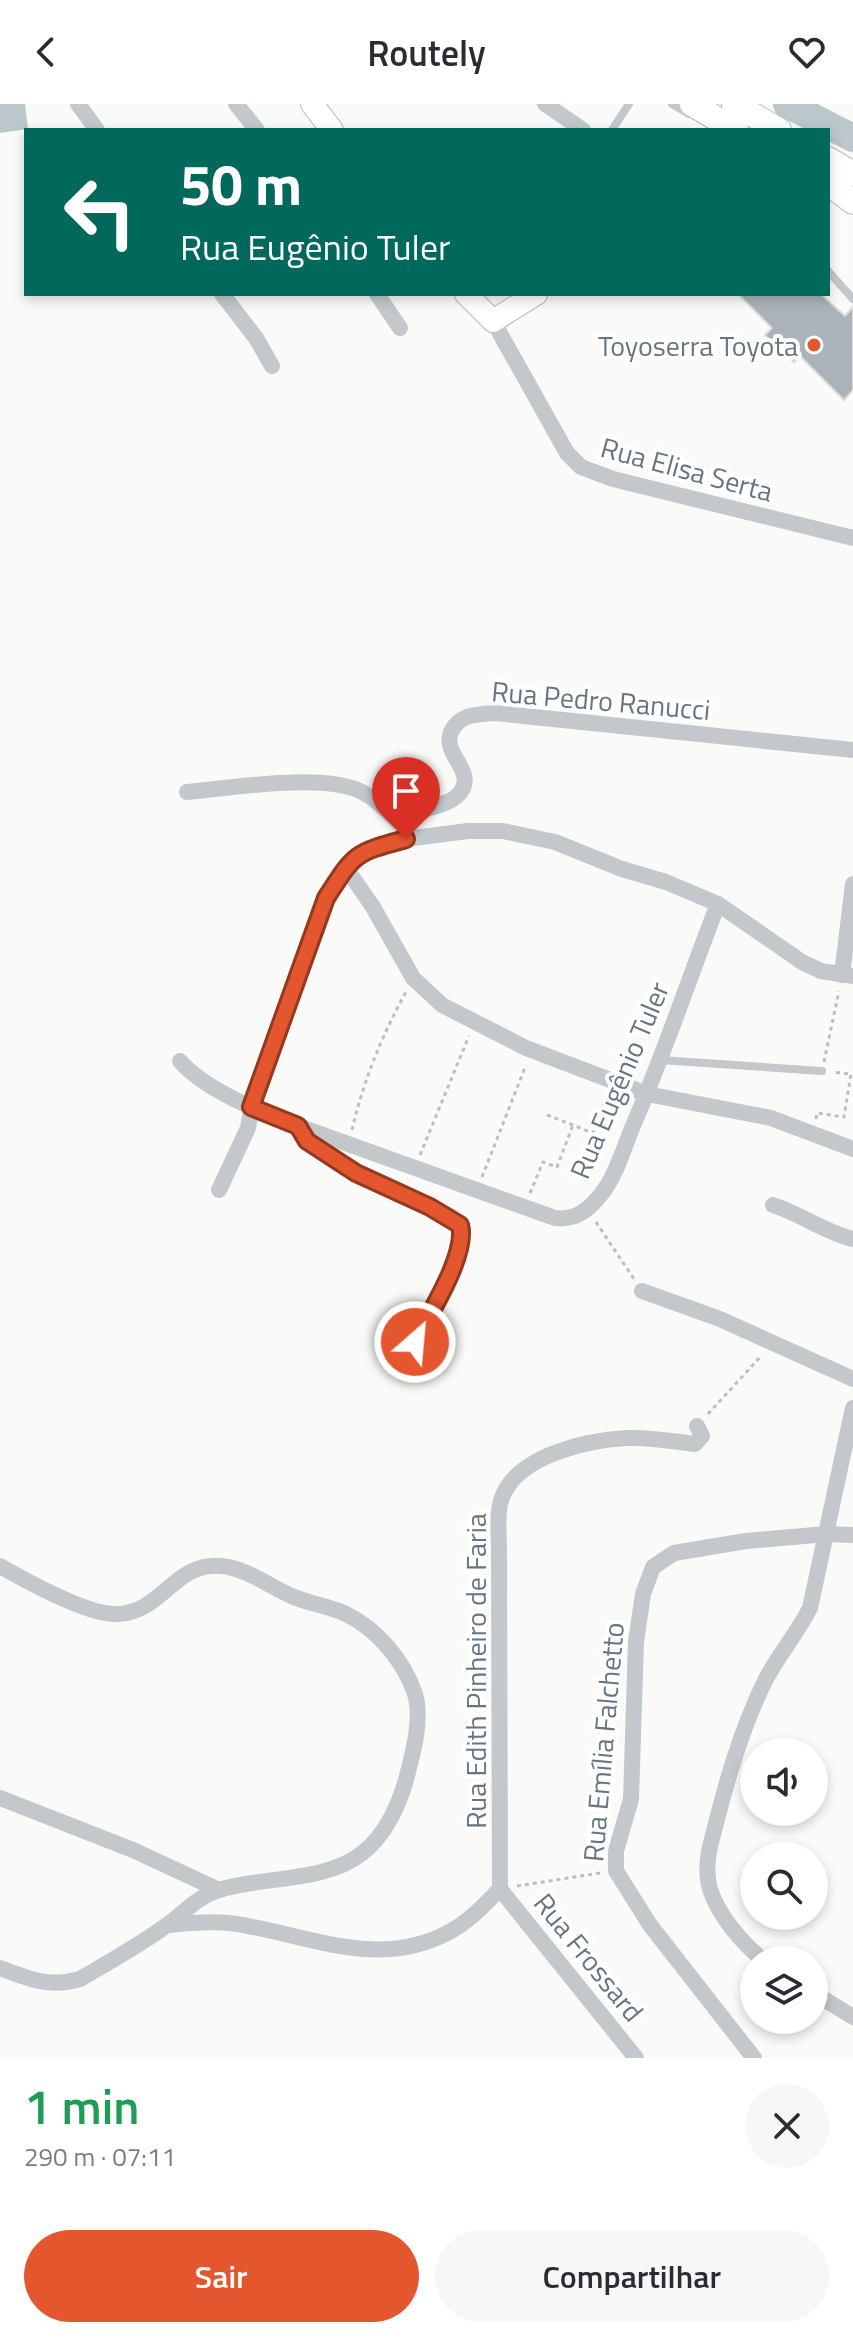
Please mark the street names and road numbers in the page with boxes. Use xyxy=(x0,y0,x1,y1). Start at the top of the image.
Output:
street label: Rua Elisa Serta xyxy=(596,425,778,513)
street label: Rua Pedro Ranucci xyxy=(490,669,712,731)
street label: Rua Eugênio Tuler xyxy=(558,974,680,1185)
street label: Rua Edith Pinheiro de Faria xyxy=(454,1513,497,1829)
street label: Rua Emília Falchetto xyxy=(571,1620,635,1864)
street label: Rua Frossard xyxy=(524,1883,654,2031)

